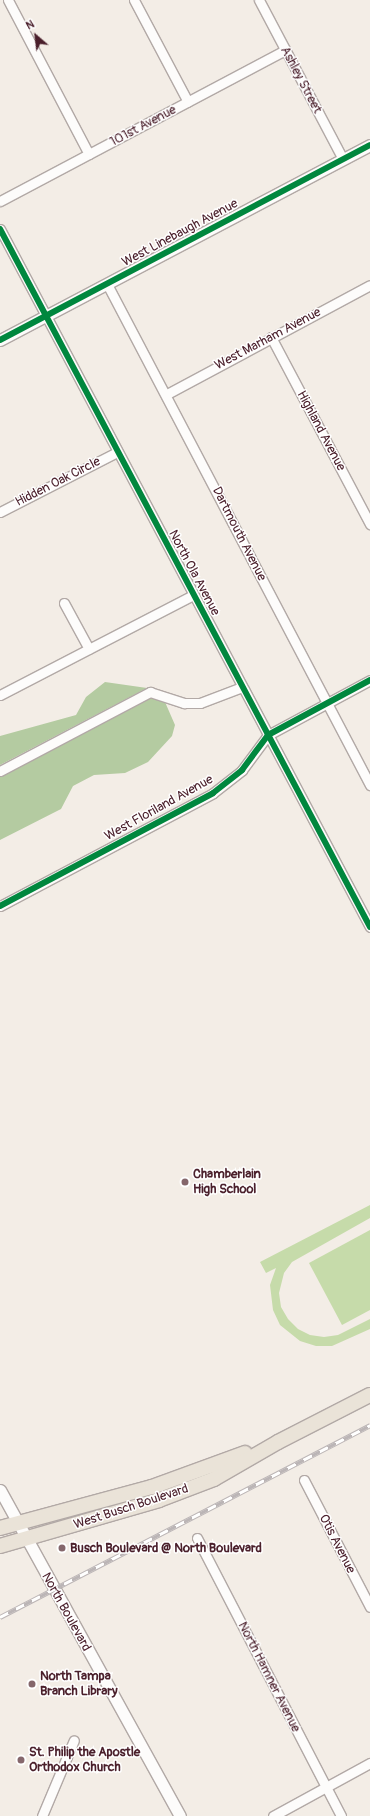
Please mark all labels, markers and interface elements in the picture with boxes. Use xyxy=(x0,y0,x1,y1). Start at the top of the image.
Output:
north arrow xyxy=(16,16,56,56)
text: N xyxy=(24,17,36,32)
street label: Ashley Street xyxy=(277,44,325,116)
street label: 101st Avenue xyxy=(107,102,179,150)
street label: West Linebaugh Avenue xyxy=(119,196,241,270)
street label: West Marham Avenue xyxy=(212,304,324,374)
street label: Highland Avenue xyxy=(293,388,349,474)
street label: Hidden Oak Circle xyxy=(13,454,103,510)
street label: Dartmouth Avenue xyxy=(209,484,269,584)
street label: North Ola Avenue xyxy=(165,528,223,618)
street label: West Floriland Avenue xyxy=(102,772,216,844)
place label: Chamberlain High School xyxy=(193,1167,261,1198)
marker: Chamberlain High School xyxy=(180,1177,190,1187)
street label: West Busch Boulevard xyxy=(72,1481,190,1533)
street label: Otis Avenue xyxy=(315,1512,359,1576)
place label: Busch Boulevard @ North Boulevard xyxy=(70,1540,262,1556)
marker: Busch Boulevard @ North Boulevard xyxy=(57,1543,67,1553)
street label: North Boulevard xyxy=(38,1570,94,1654)
street label: North Hamner Avenue xyxy=(234,1619,304,1735)
place label: North Tampa Branch Library xyxy=(40,1669,117,1700)
marker: North Tampa Branch Library xyxy=(27,1679,37,1689)
place label: St. Philip the Apostle Orthodox Church xyxy=(29,1745,140,1776)
marker: St. Philip the Apostle Orthodox Church xyxy=(16,1755,26,1765)

